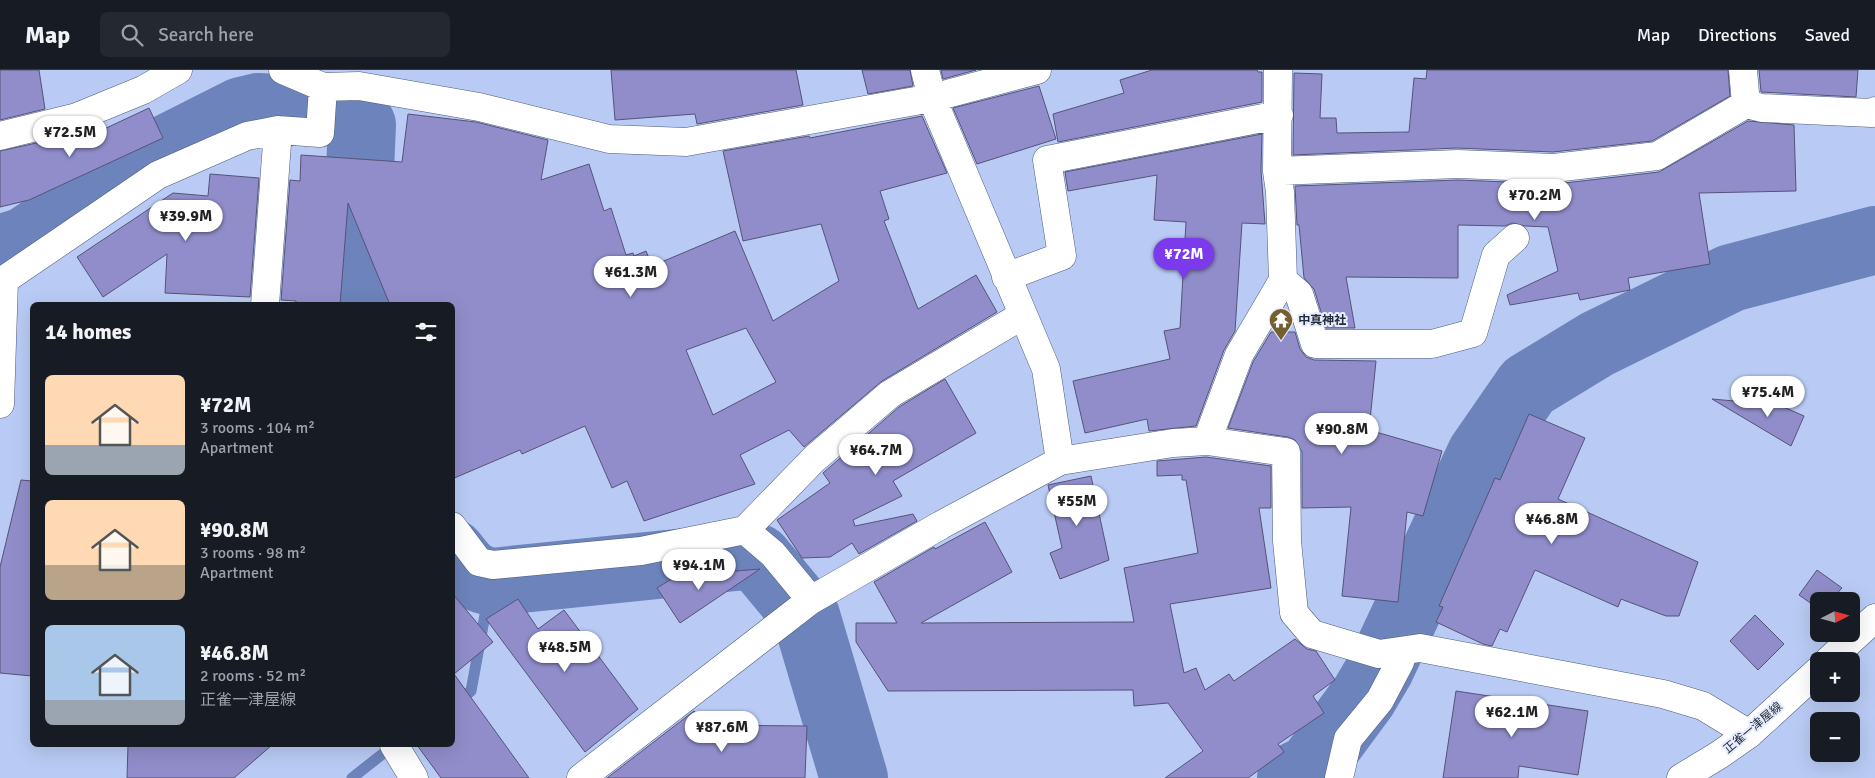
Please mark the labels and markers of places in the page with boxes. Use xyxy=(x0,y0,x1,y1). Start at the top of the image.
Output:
pin: ¥72.5M xyxy=(29,116,111,158)
pin: ¥70.2M xyxy=(1494,178,1576,221)
pin: ¥39.9M xyxy=(145,200,227,242)
pin: ¥72M xyxy=(1154,238,1214,280)
pin: ¥61.3M xyxy=(590,256,672,298)
temple icon: 中真神社 xyxy=(1268,307,1294,341)
place label: 中真神社 xyxy=(1298,313,1346,328)
pin: ¥75.4M xyxy=(1727,376,1809,418)
pin: ¥90.8M xyxy=(1301,412,1383,455)
pin: ¥64.7M xyxy=(835,434,917,476)
pin: ¥55M xyxy=(1047,484,1107,527)
pin: ¥46.8M xyxy=(1511,502,1593,545)
pin: ¥94.1M xyxy=(658,548,740,591)
pin: ¥48.5M xyxy=(524,630,606,673)
pin: ¥62.1M xyxy=(1471,696,1553,738)
pin: ¥87.6M xyxy=(681,710,763,753)

